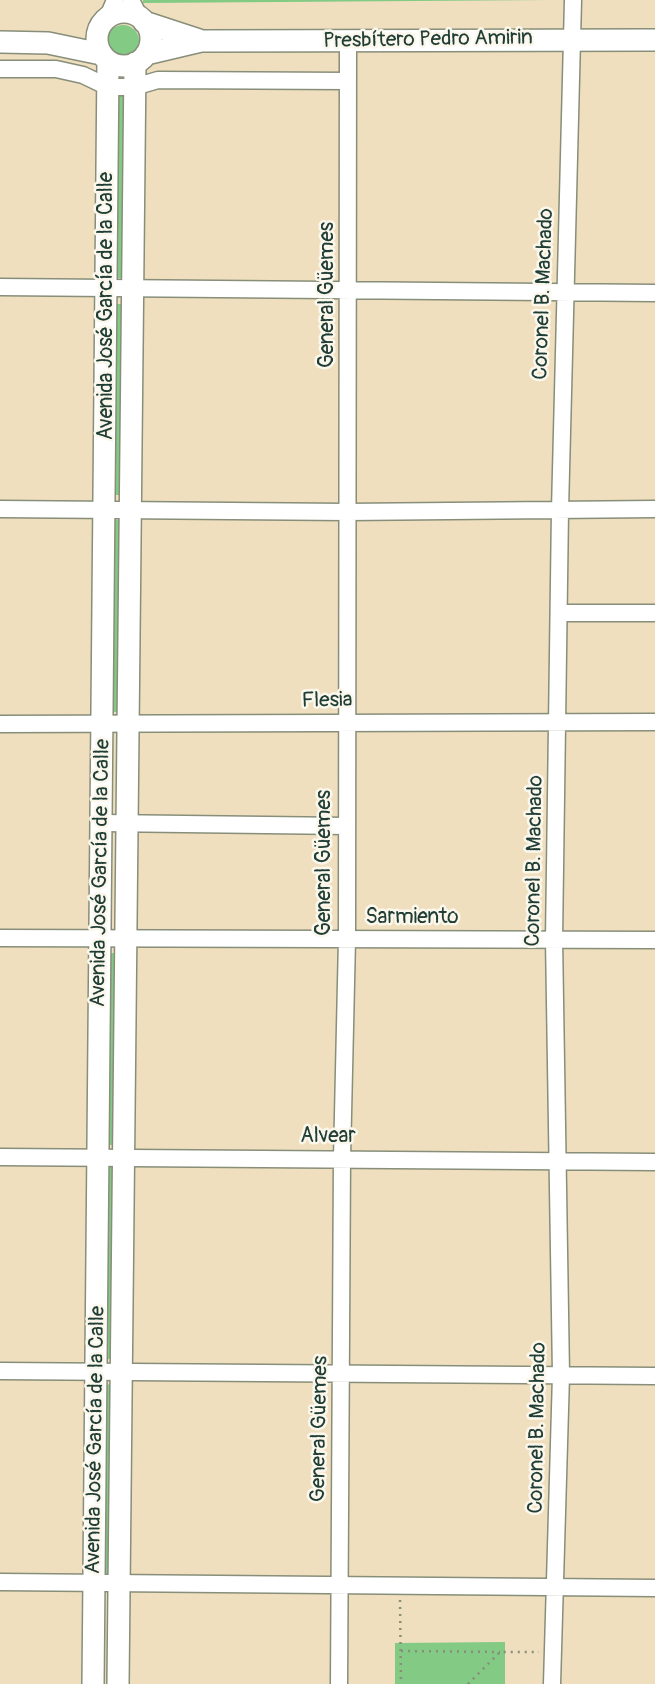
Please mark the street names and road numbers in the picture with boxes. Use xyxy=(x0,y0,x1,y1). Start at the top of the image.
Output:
street label: Presbítero Pedro Amirin xyxy=(323,26,533,54)
street label: Avenida José García de la Calle xyxy=(94,172,120,440)
street label: Coronel B. Machado xyxy=(528,208,560,380)
street label: General Güemes xyxy=(315,222,341,368)
street label: Flesia xyxy=(301,688,353,714)
street label: Avenida José García de la Calle xyxy=(86,739,116,1007)
street label: Coronel B. Machado xyxy=(521,775,549,947)
street label: General Güemes xyxy=(312,790,338,936)
street label: Sarmiento xyxy=(365,905,459,931)
street label: Alvear xyxy=(300,1124,356,1150)
street label: Avenida José García de la Calle xyxy=(81,1306,111,1574)
street label: Coronel B. Machado xyxy=(524,1342,552,1514)
street label: General Güemes xyxy=(306,1356,334,1502)

